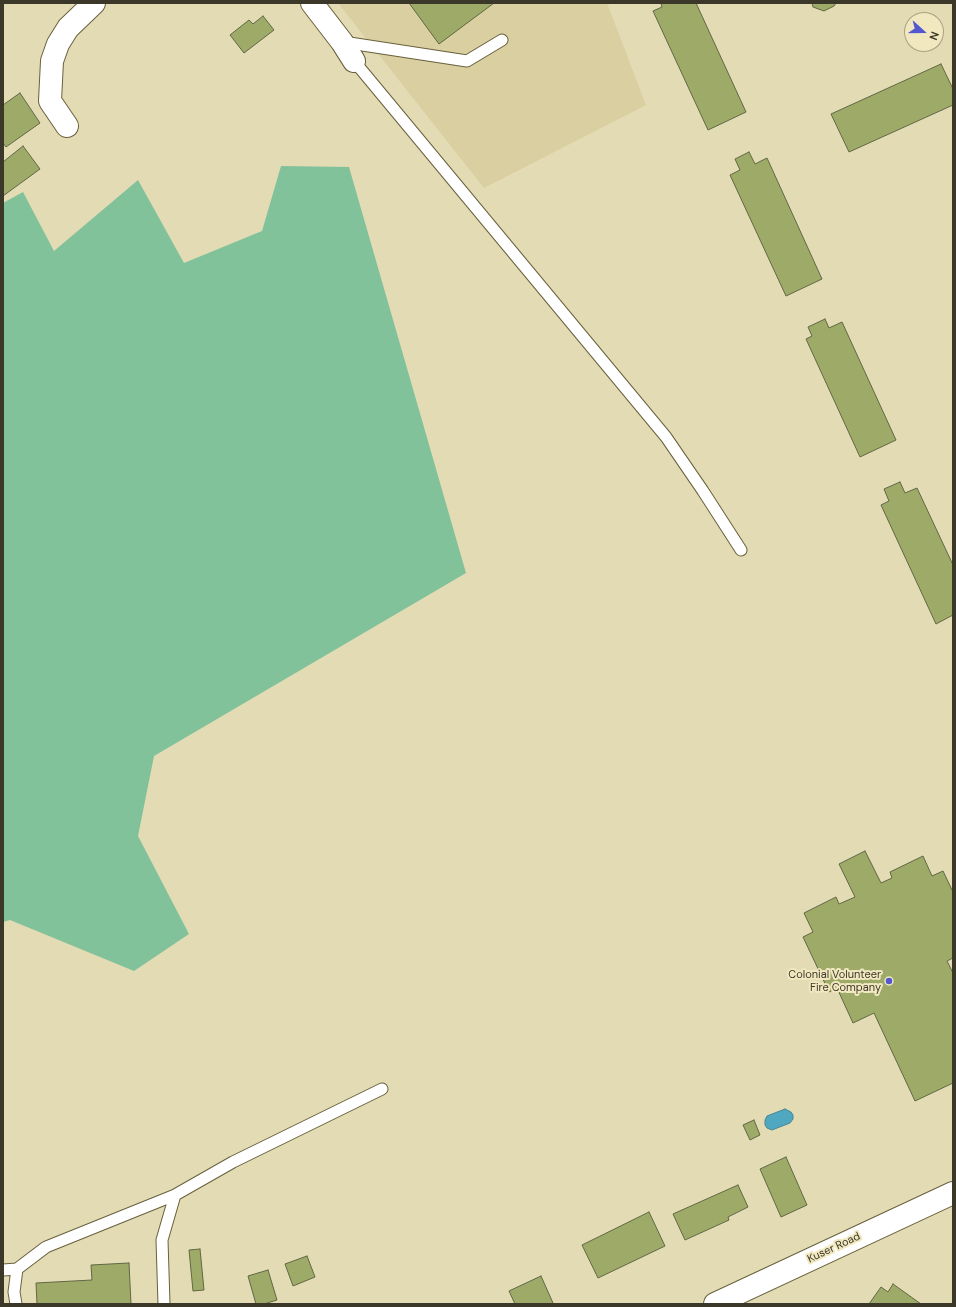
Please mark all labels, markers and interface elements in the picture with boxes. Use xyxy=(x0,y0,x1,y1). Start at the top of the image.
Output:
north arrow xyxy=(904,12,944,52)
text: N xyxy=(926,30,942,42)
place label: Colonial Volunteer Fire Company xyxy=(788,968,881,994)
marker: Colonial Volunteer Fire Company xyxy=(884,976,894,986)
street label: Kuser Road xyxy=(805,1230,863,1266)

